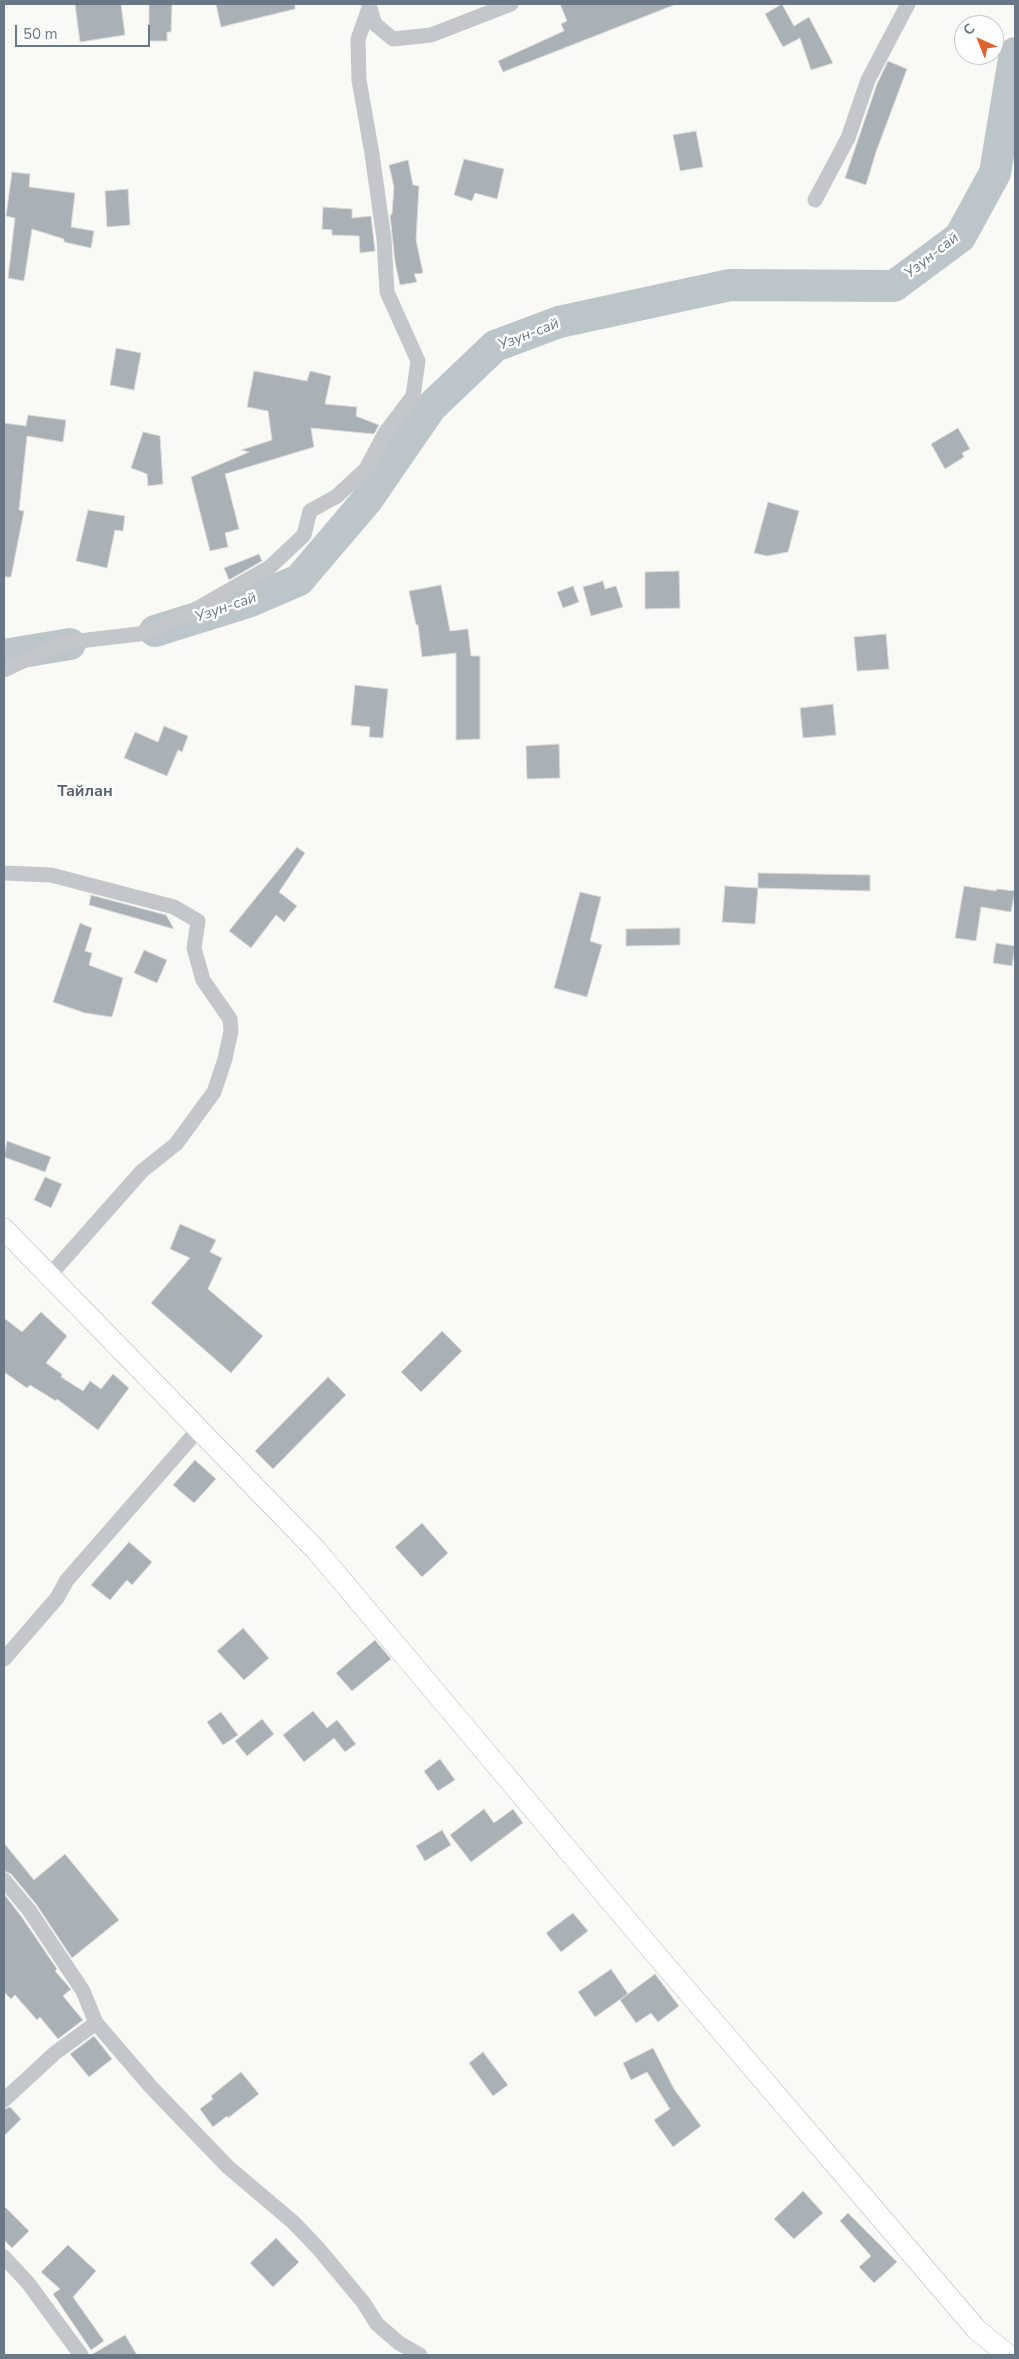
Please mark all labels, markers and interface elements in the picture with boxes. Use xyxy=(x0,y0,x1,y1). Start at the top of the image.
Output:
scale bar xyxy=(18,15,152,47)
north arrow xyxy=(954,15,1004,65)
text: С xyxy=(959,19,979,40)
text: 50 m xyxy=(23,24,58,44)
water label: Узун-сай xyxy=(901,229,963,283)
water label: Узун-сай xyxy=(496,315,562,355)
water label: Узун-сай xyxy=(193,589,259,627)
district label: Тайлан xyxy=(57,782,113,802)

